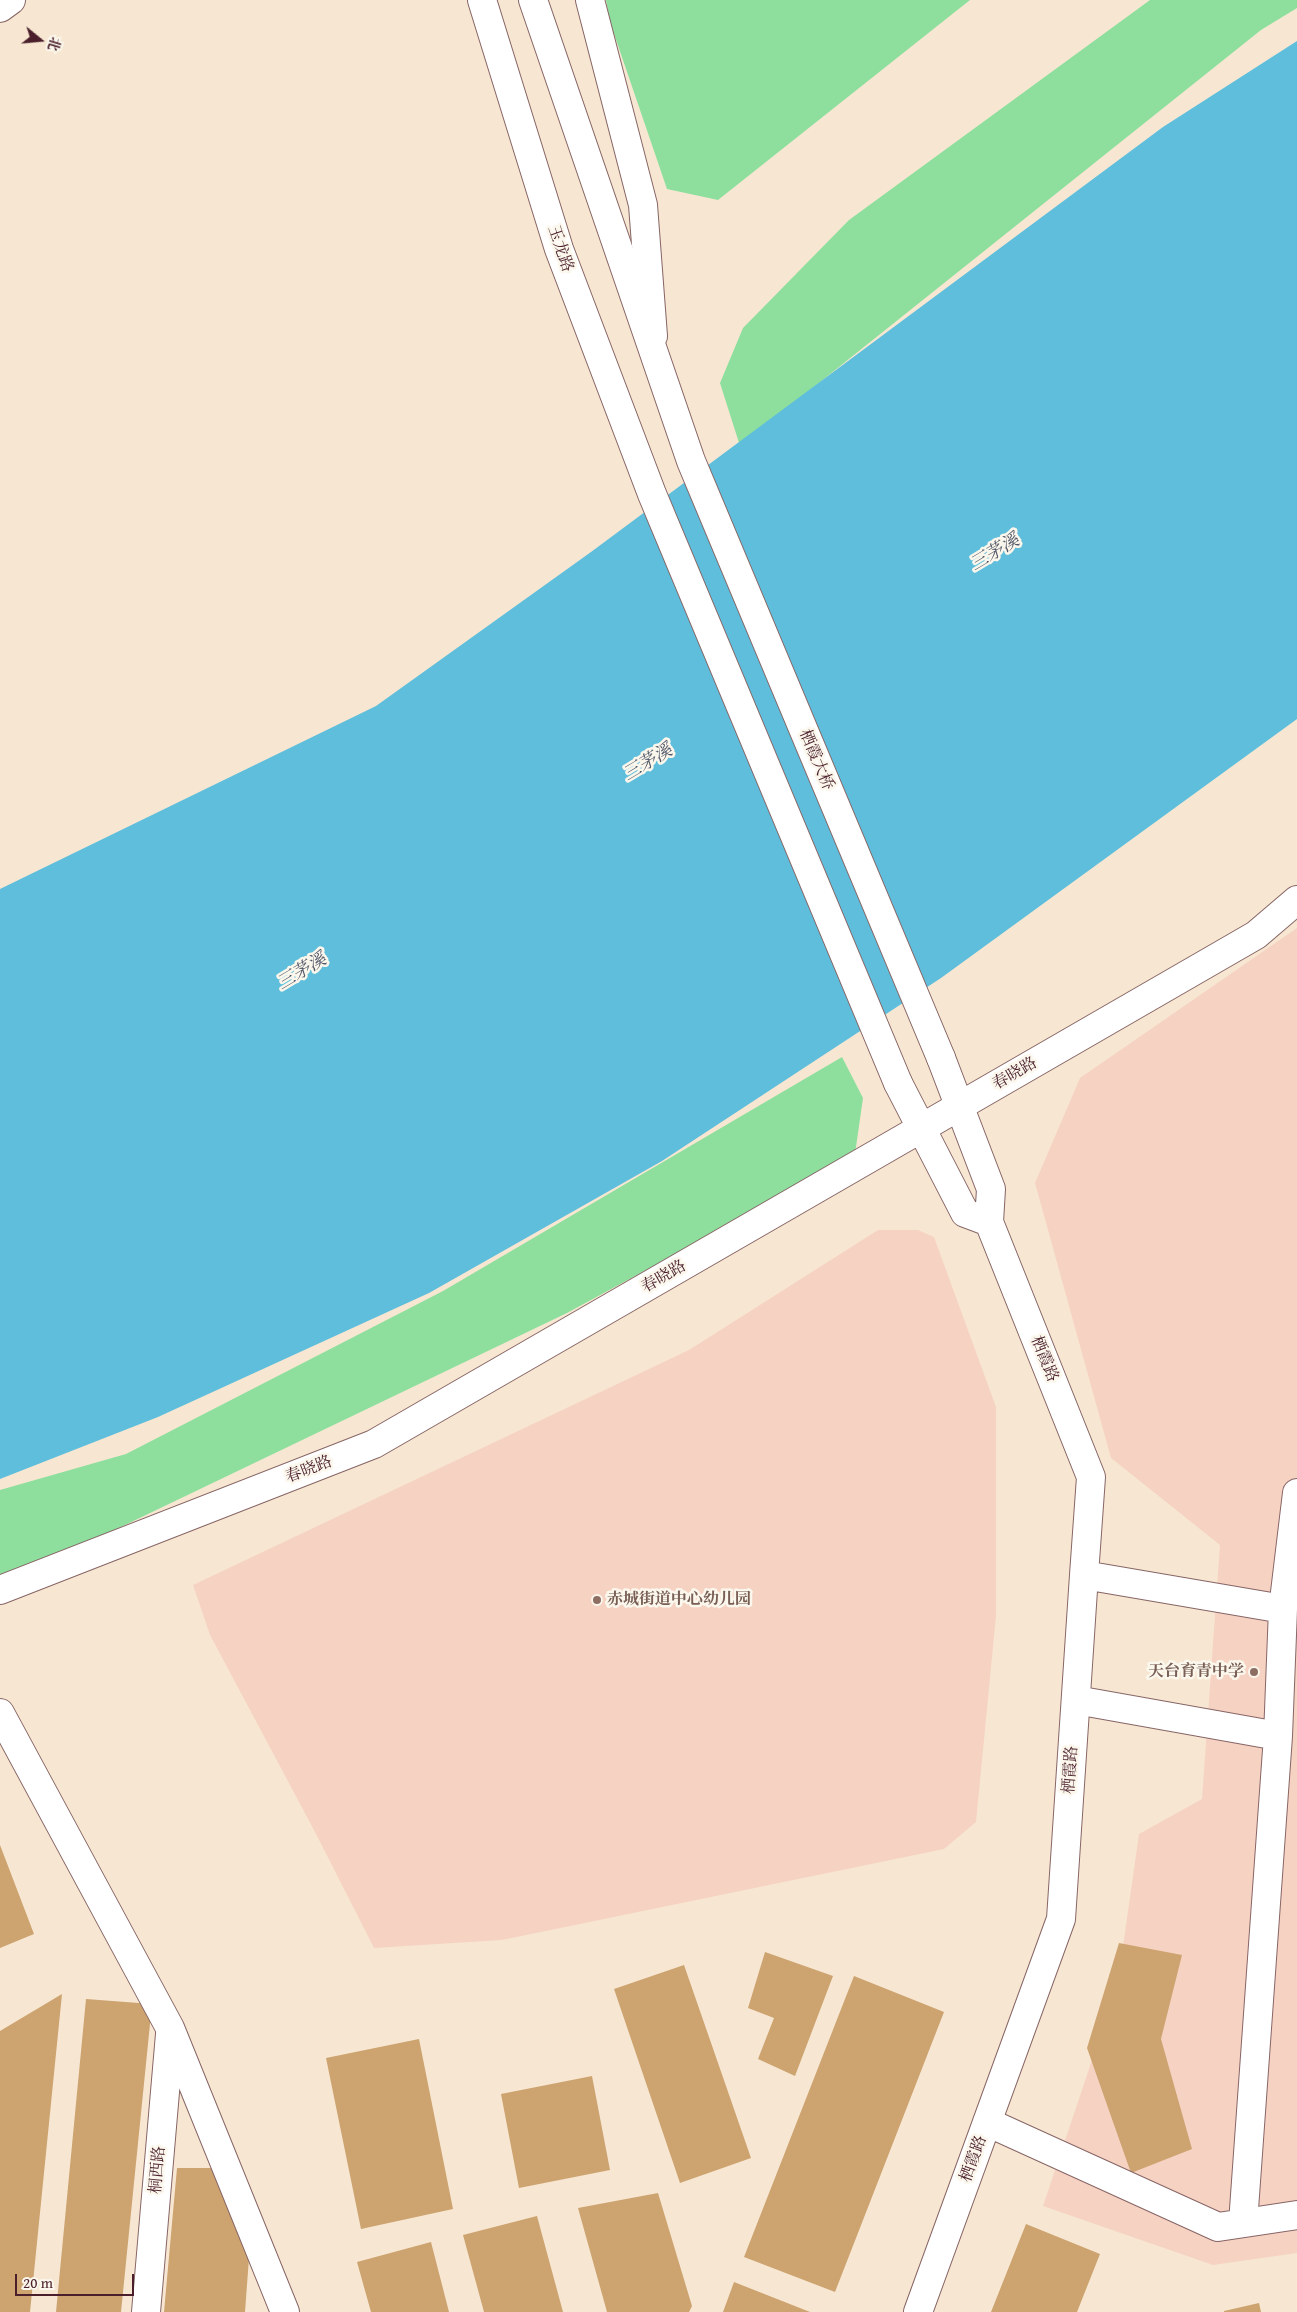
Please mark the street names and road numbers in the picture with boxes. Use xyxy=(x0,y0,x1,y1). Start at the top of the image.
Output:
street label: 玉龙路 xyxy=(543,223,577,275)
street label: 栖霞大桥 xyxy=(795,727,837,793)
street label: 春晓路 xyxy=(989,1054,1041,1094)
street label: 春晓路 xyxy=(638,1257,690,1297)
street label: 栖霞路 xyxy=(1026,1333,1062,1385)
street label: 春晓路 xyxy=(283,1452,335,1488)
street label: 栖霞路 xyxy=(1060,1745,1082,1795)
street label: 栖霞路 xyxy=(957,2133,991,2185)
street label: 桐西路 xyxy=(146,2145,170,2195)

